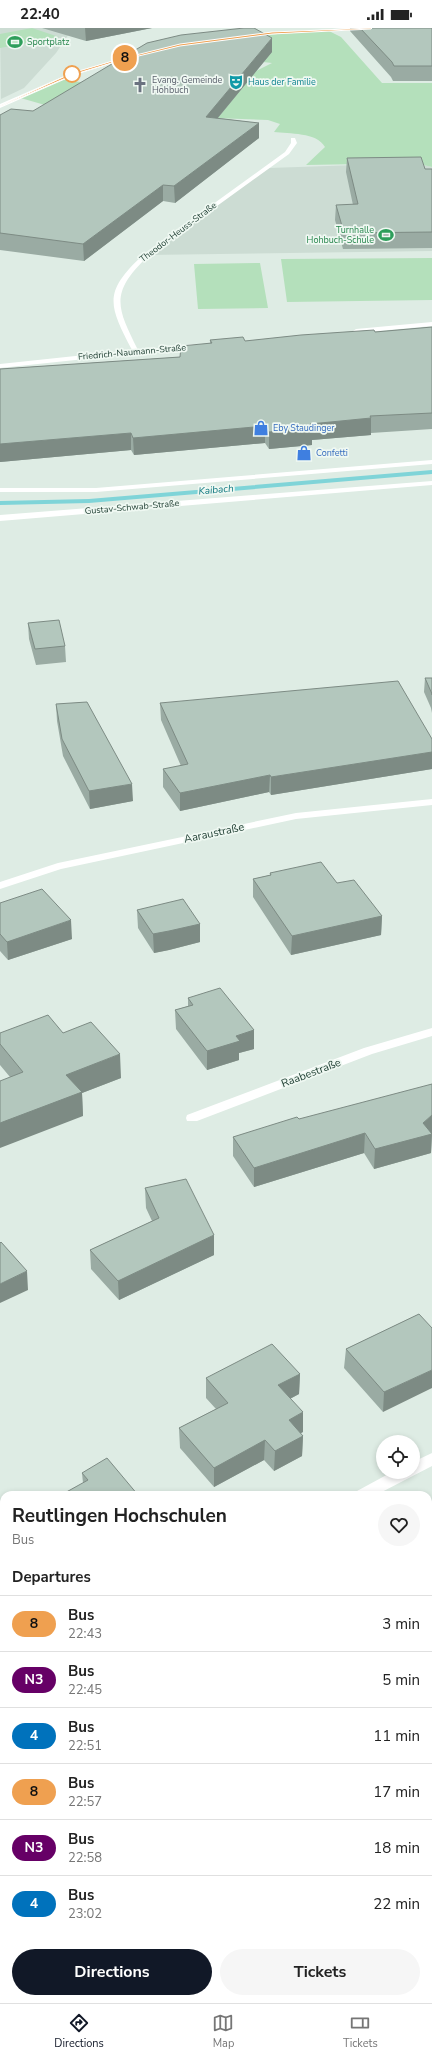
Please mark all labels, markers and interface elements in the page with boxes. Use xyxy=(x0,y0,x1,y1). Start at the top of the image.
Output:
text: 22:40 xyxy=(20,4,60,24)
sports icon: Sportplatz xyxy=(6,33,24,51)
place label: Sportplatz xyxy=(27,36,69,48)
line badge: 8 xyxy=(112,45,138,71)
text: 8 xyxy=(121,48,129,67)
unlabelled marker xyxy=(63,65,81,83)
theatre icon: Haus der Familie xyxy=(227,73,245,91)
place label: Evang. Gemeinde Hohbuch xyxy=(152,74,222,96)
church icon: Evang. Gemeinde Hohbuch xyxy=(131,76,149,94)
place label: Haus der Familie xyxy=(248,76,316,88)
street label: Theodor-Heuss-Straße xyxy=(137,199,219,265)
place label: Turnhalle Hohbuch-Schule xyxy=(307,224,374,246)
sports icon: Turnhalle Hohbuch-Schule xyxy=(377,226,395,244)
street label: Friedrich-Naumann-Straße xyxy=(78,341,187,363)
shop icon: Eby Staudinger xyxy=(252,419,270,437)
place label: Eby Staudinger xyxy=(273,422,335,434)
shop icon: Confetti xyxy=(295,444,313,462)
place label: Confetti xyxy=(316,447,348,459)
water label: Kaibach xyxy=(198,481,235,499)
street label: Gustav-Schwab-Straße xyxy=(84,497,180,517)
street label: Aaraustraße xyxy=(183,819,246,847)
street label: Raabestraße xyxy=(279,1055,343,1091)
map controls xyxy=(376,1435,420,1479)
button: locate xyxy=(376,1435,420,1479)
text: Reutlingen Hochschulen xyxy=(12,1503,227,1529)
button: heart xyxy=(378,1504,420,1546)
text: Bus xyxy=(12,1531,34,1549)
text: Departures xyxy=(12,1567,91,1587)
text: Bus xyxy=(68,1605,94,1625)
text: 8 xyxy=(30,1614,38,1633)
text: 3 min xyxy=(382,1614,420,1634)
text: 22:43 xyxy=(68,1625,102,1643)
text: Bus xyxy=(68,1661,94,1681)
text: N3 xyxy=(25,1670,43,1689)
text: 5 min xyxy=(382,1670,420,1690)
text: 22:45 xyxy=(68,1681,102,1699)
text: Bus xyxy=(68,1717,94,1737)
text: 4 xyxy=(30,1726,38,1745)
text: 11 min xyxy=(373,1726,420,1746)
text: 22:51 xyxy=(68,1737,102,1755)
text: Bus xyxy=(68,1773,94,1793)
text: 8 xyxy=(30,1782,38,1801)
text: 17 min xyxy=(373,1782,420,1802)
text: 22:57 xyxy=(68,1793,102,1811)
text: Bus xyxy=(68,1829,94,1849)
text: N3 xyxy=(25,1838,43,1857)
text: 18 min xyxy=(373,1838,420,1858)
text: 22:58 xyxy=(68,1849,102,1867)
text: Bus xyxy=(68,1885,94,1905)
text: 4 xyxy=(30,1894,38,1913)
text: 22 min xyxy=(373,1894,420,1914)
text: 23:02 xyxy=(68,1905,102,1923)
button: Directions xyxy=(12,1949,212,1995)
button: Tickets xyxy=(220,1949,420,1995)
tab: Directions xyxy=(54,2012,104,2051)
tab: Map xyxy=(212,2012,234,2051)
tab: Tickets xyxy=(343,2012,378,2051)

